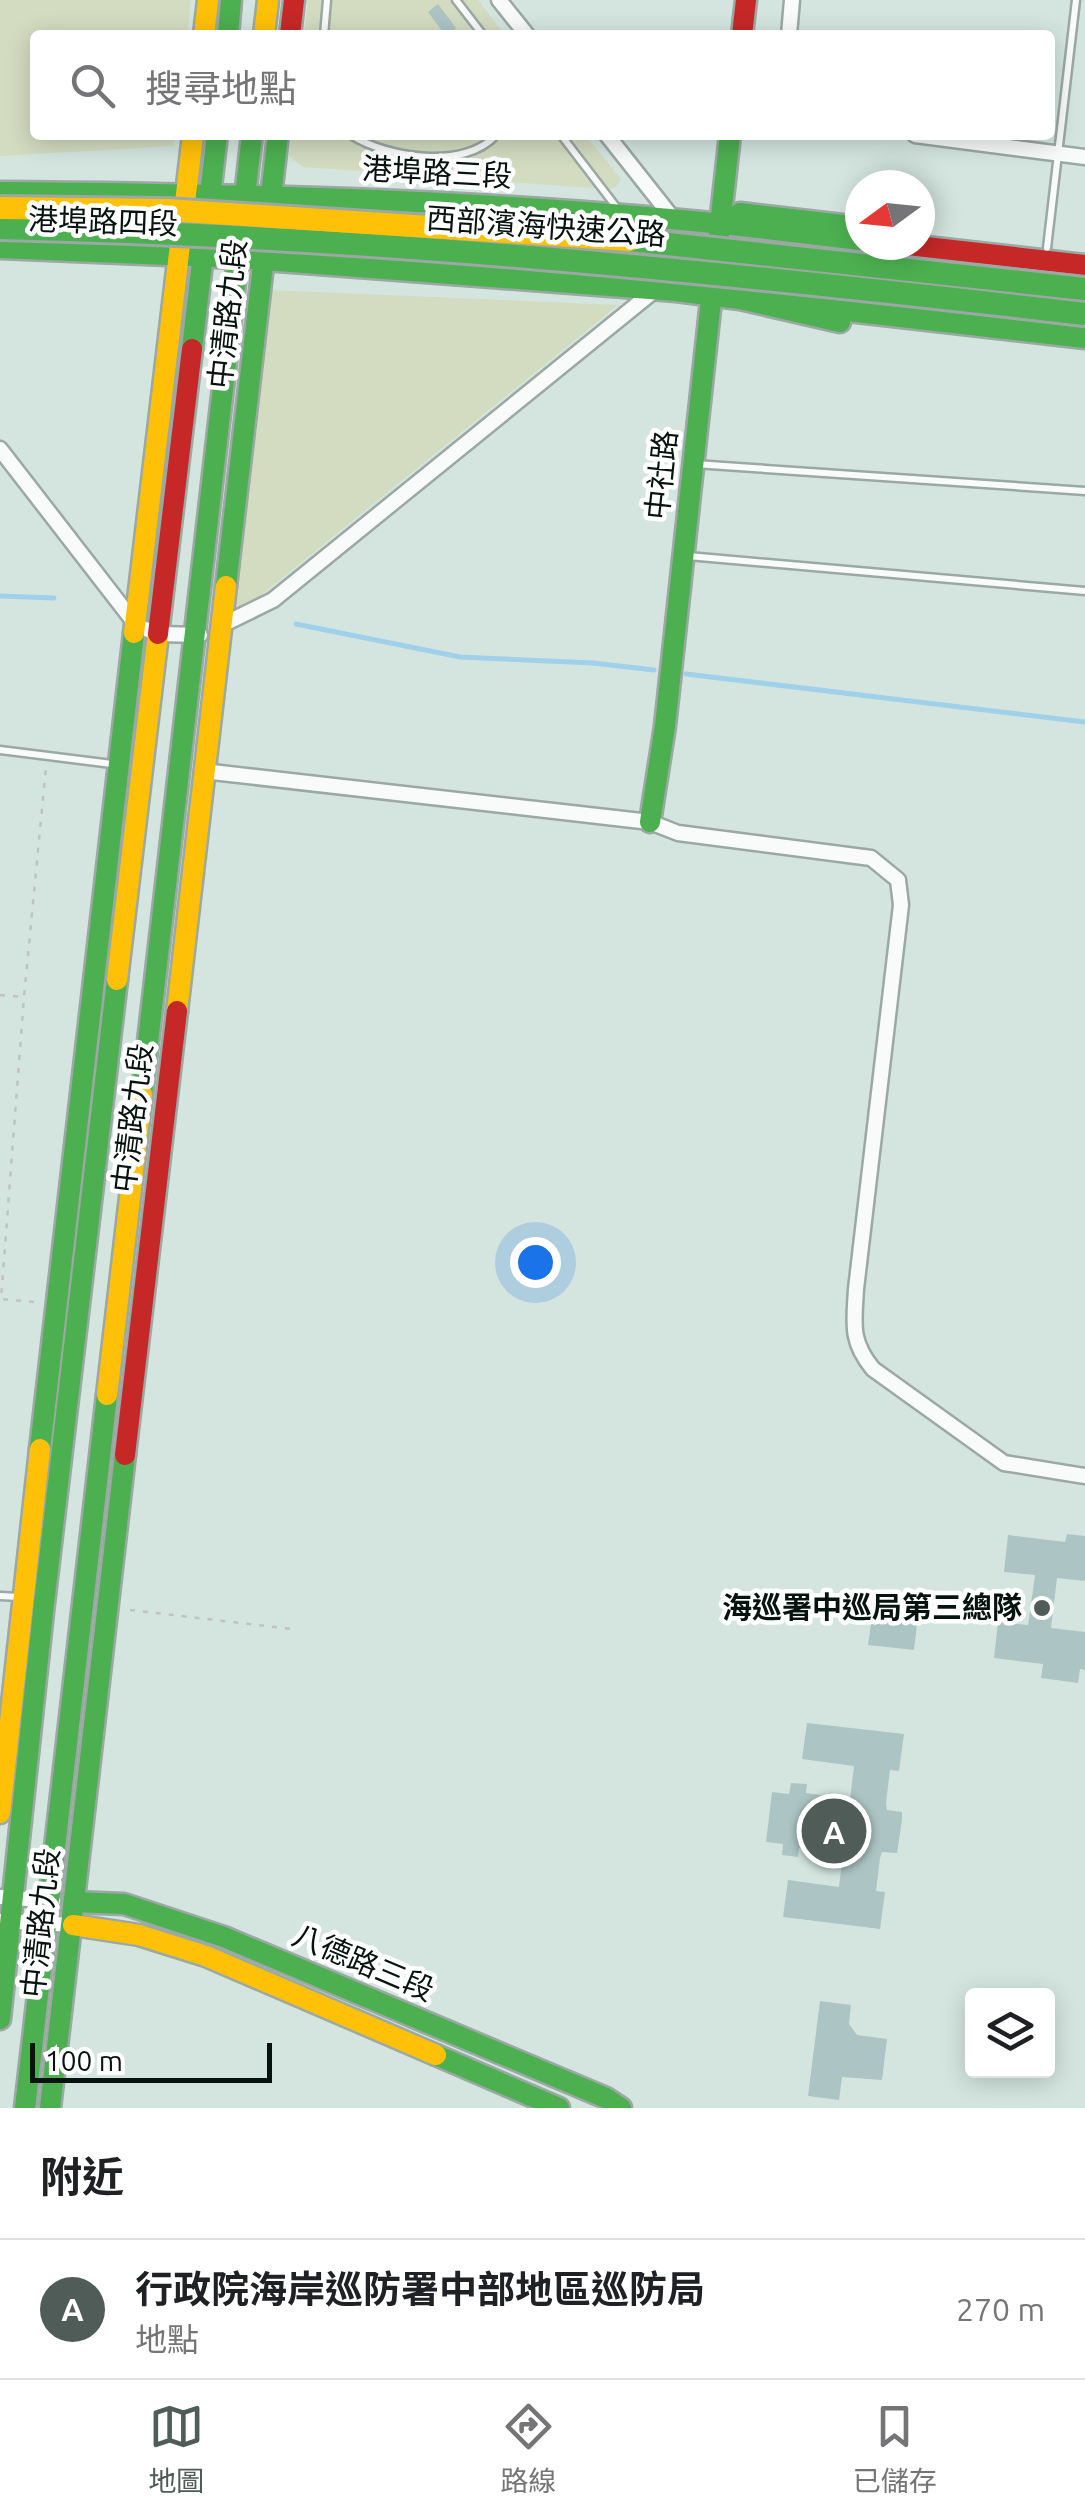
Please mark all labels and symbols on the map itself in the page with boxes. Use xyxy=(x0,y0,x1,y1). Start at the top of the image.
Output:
street label: 港埠路三段 xyxy=(361,151,513,193)
north arrow xyxy=(845,170,935,260)
street label: 港埠路四段 xyxy=(27,201,179,241)
street label: 西部濱海快速公路 xyxy=(425,201,667,251)
street label: 中清路九段 xyxy=(202,238,252,390)
street label: 中社路 xyxy=(639,428,683,521)
street label: 中清路九段 xyxy=(106,1041,158,1194)
your location xyxy=(510,1237,561,1288)
place label: 海巡署中巡局第三總隊 xyxy=(722,1590,1022,1624)
marker: 海巡署中巡局第三總隊 xyxy=(1031,1597,1053,1619)
pin: A xyxy=(802,1794,866,1868)
street label: 中清路九段 xyxy=(15,1847,65,1999)
street label: 八德路三段 xyxy=(288,1917,439,2007)
scale bar xyxy=(30,2038,272,2082)

